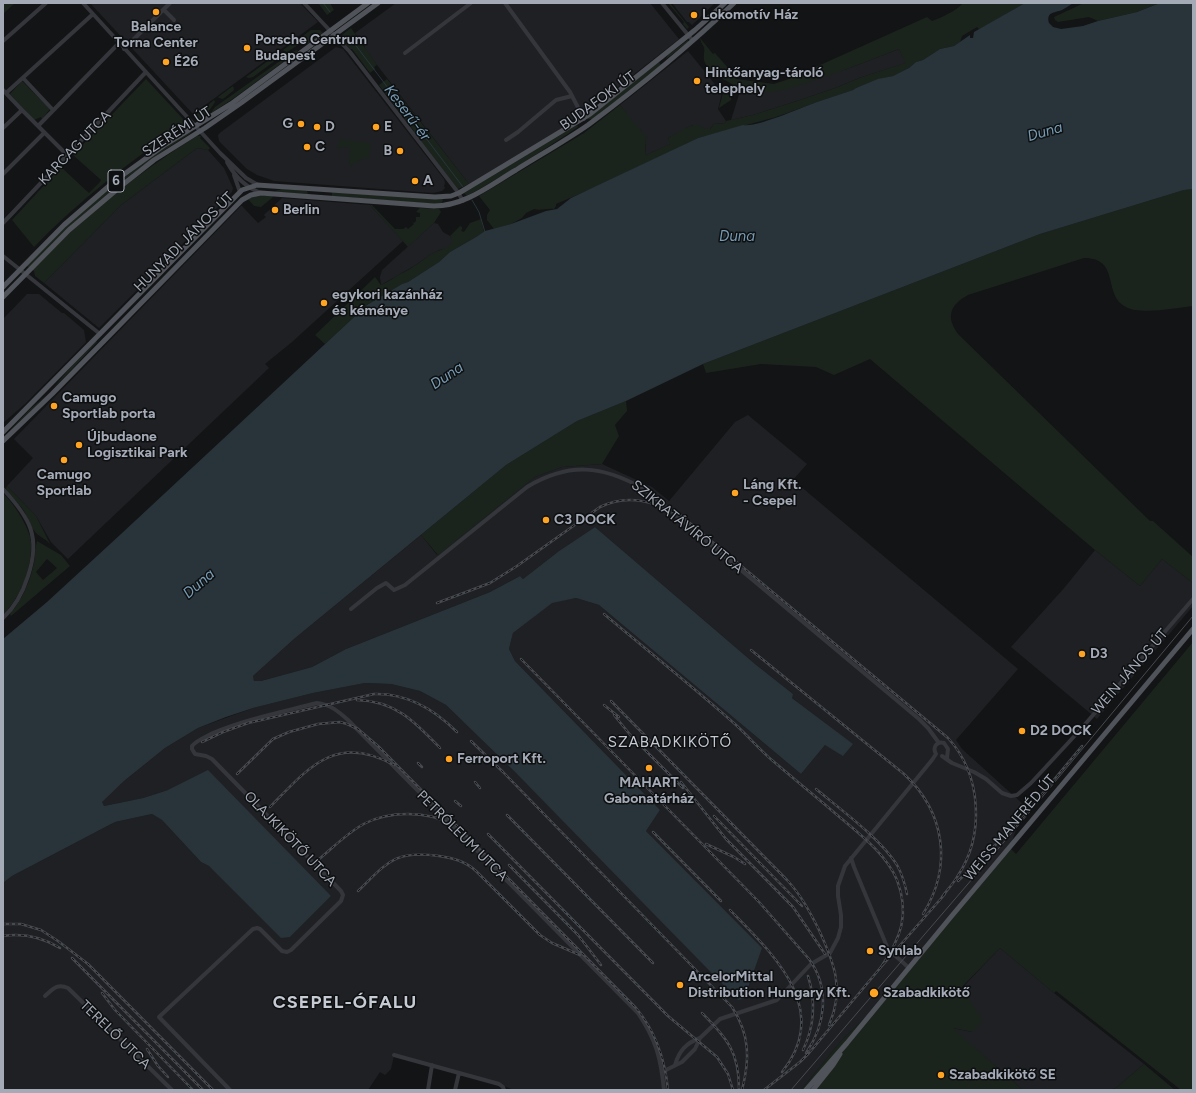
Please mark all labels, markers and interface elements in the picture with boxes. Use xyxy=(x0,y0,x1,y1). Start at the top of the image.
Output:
marker: Balance Torna Center xyxy=(151,7,161,17)
place label: Lokomotív Ház xyxy=(702,7,798,23)
marker: Lokomotív Ház xyxy=(689,10,699,20)
place label: Balance Torna Center xyxy=(114,19,198,52)
place label: Porsche Centrum Budapest xyxy=(255,32,367,64)
marker: Porsche Centrum Budapest xyxy=(242,43,252,53)
place label: É26 xyxy=(174,54,198,70)
marker: É26 xyxy=(161,57,171,67)
place label: Hintőanyag-tároló telephely xyxy=(705,65,823,98)
street label: BUDAFOKI ÚT xyxy=(557,68,639,134)
marker: Hintőanyag-tároló telephely xyxy=(692,76,702,86)
water label: Keserű-ér xyxy=(380,81,434,145)
street label: SZERÉMI ÚT xyxy=(139,103,215,161)
street label: KARCAG UTCA xyxy=(35,107,115,189)
place label: G xyxy=(283,116,293,132)
water label: Duna xyxy=(1025,118,1065,146)
marker: G xyxy=(296,119,306,129)
place label: D xyxy=(325,119,335,135)
place label: E xyxy=(384,119,392,135)
marker: D xyxy=(312,122,322,132)
marker: E xyxy=(371,122,381,132)
place label: C xyxy=(315,139,325,155)
marker: C xyxy=(302,142,312,152)
place label: B xyxy=(383,143,392,159)
marker: B xyxy=(395,146,405,156)
road number: 6 xyxy=(108,170,124,192)
place label: A xyxy=(423,173,433,189)
marker: A xyxy=(410,176,420,186)
street label: HUNYADI JÁNOS ÚT xyxy=(131,189,237,295)
place label: Berlin xyxy=(283,202,320,218)
marker: Berlin xyxy=(270,205,280,215)
water label: Duna xyxy=(719,228,755,246)
place label: egykori kazánház és kéménye xyxy=(332,287,443,320)
marker: egykori kazánház és kéménye xyxy=(319,298,329,308)
water label: Duna xyxy=(427,359,467,393)
place label: Camugo Sportlab porta xyxy=(62,390,155,422)
marker: Camugo Sportlab porta xyxy=(49,401,59,411)
place label: Újbudaone Logisztikai Park xyxy=(87,429,187,462)
marker: Újbudaone Logisztikai Park xyxy=(74,440,84,450)
marker: Camugo Sportlab xyxy=(59,455,69,465)
place label: Camugo Sportlab xyxy=(36,467,92,500)
street label: SZIKRATÁVÍRÓ UTCA xyxy=(628,477,746,577)
place label: Láng Kft. - Csepel xyxy=(743,477,802,510)
marker: Láng Kft. - Csepel xyxy=(730,488,740,498)
place label: C3 DOCK xyxy=(554,512,616,528)
marker: C3 DOCK xyxy=(541,515,551,525)
water label: Duna xyxy=(180,565,218,603)
street label: WEIN JÁNOS ÚT xyxy=(1088,626,1172,718)
place label: D3 xyxy=(1090,646,1108,662)
marker: D3 xyxy=(1077,649,1087,659)
place label: D2 DOCK xyxy=(1030,723,1092,739)
marker: D2 DOCK xyxy=(1017,726,1027,736)
district label: SZABADKIKÖTŐ xyxy=(608,734,732,752)
place label: Ferroport Kft. xyxy=(457,751,546,767)
marker: Ferroport Kft. xyxy=(444,754,454,764)
marker: MAHART Gabonatárház xyxy=(644,763,654,773)
street label: WEISS MANFRÉD ÚT xyxy=(961,771,1059,885)
place label: MAHART Gabonatárház xyxy=(604,775,694,808)
street label: PETRÓLEUM UTCA xyxy=(413,787,511,885)
street label: OLAJKIKÖTŐ UTCA xyxy=(240,788,340,890)
place label: Synlab xyxy=(878,943,922,959)
marker: Synlab xyxy=(865,946,875,956)
place label: ArcelorMittal Distribution Hungary Kft. xyxy=(688,969,851,1002)
marker: ArcelorMittal Distribution Hungary Kft. xyxy=(675,980,685,990)
place label: Szabadkikötő xyxy=(883,985,970,1001)
marker: Szabadkikötő xyxy=(868,987,880,999)
district label: CSEPEL-ÓFALU xyxy=(273,992,417,1014)
street label: TERELŐ UTCA xyxy=(76,997,154,1073)
place label: Szabadkikötő SE xyxy=(949,1067,1056,1083)
marker: Szabadkikötő SE xyxy=(936,1070,946,1080)

